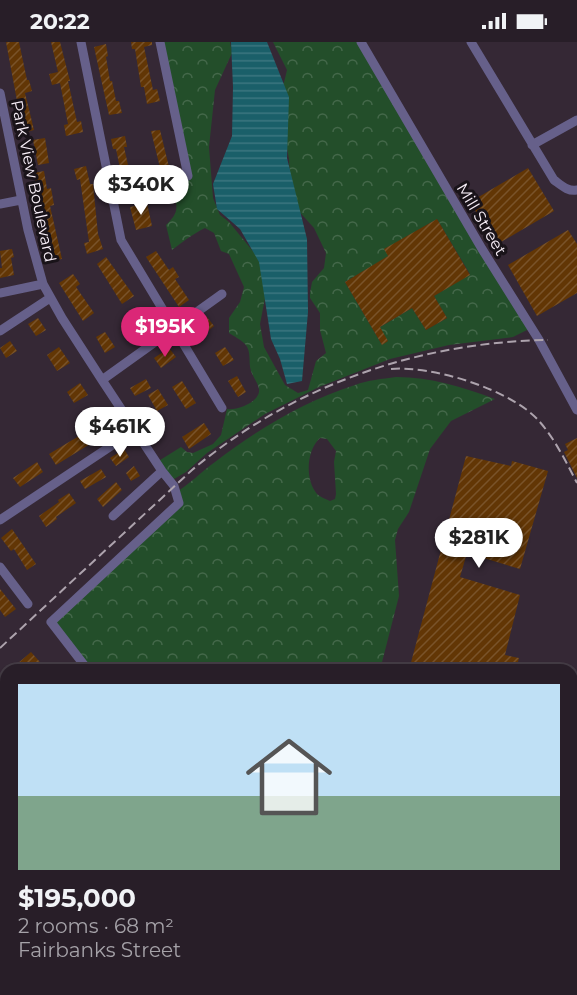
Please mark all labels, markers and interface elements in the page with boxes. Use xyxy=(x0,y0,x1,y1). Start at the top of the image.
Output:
text: 20:22 xyxy=(30,8,90,35)
street label: Park View Boulevard xyxy=(7,98,60,264)
pin: $340K xyxy=(99,165,183,216)
text: $340K xyxy=(108,172,174,196)
street label: Mill Street xyxy=(453,180,511,259)
pin: $195K xyxy=(123,307,207,358)
text: $195K xyxy=(135,314,195,338)
pin: $461K xyxy=(78,407,162,458)
text: $461K xyxy=(89,414,151,438)
pin: $281K xyxy=(437,518,521,569)
text: $281K xyxy=(449,525,509,549)
icon: home xyxy=(235,723,343,831)
text: $195,000 xyxy=(18,882,136,914)
text: 2 rooms · 68 m² xyxy=(18,914,174,938)
text: Fairbanks Street xyxy=(18,938,181,962)

